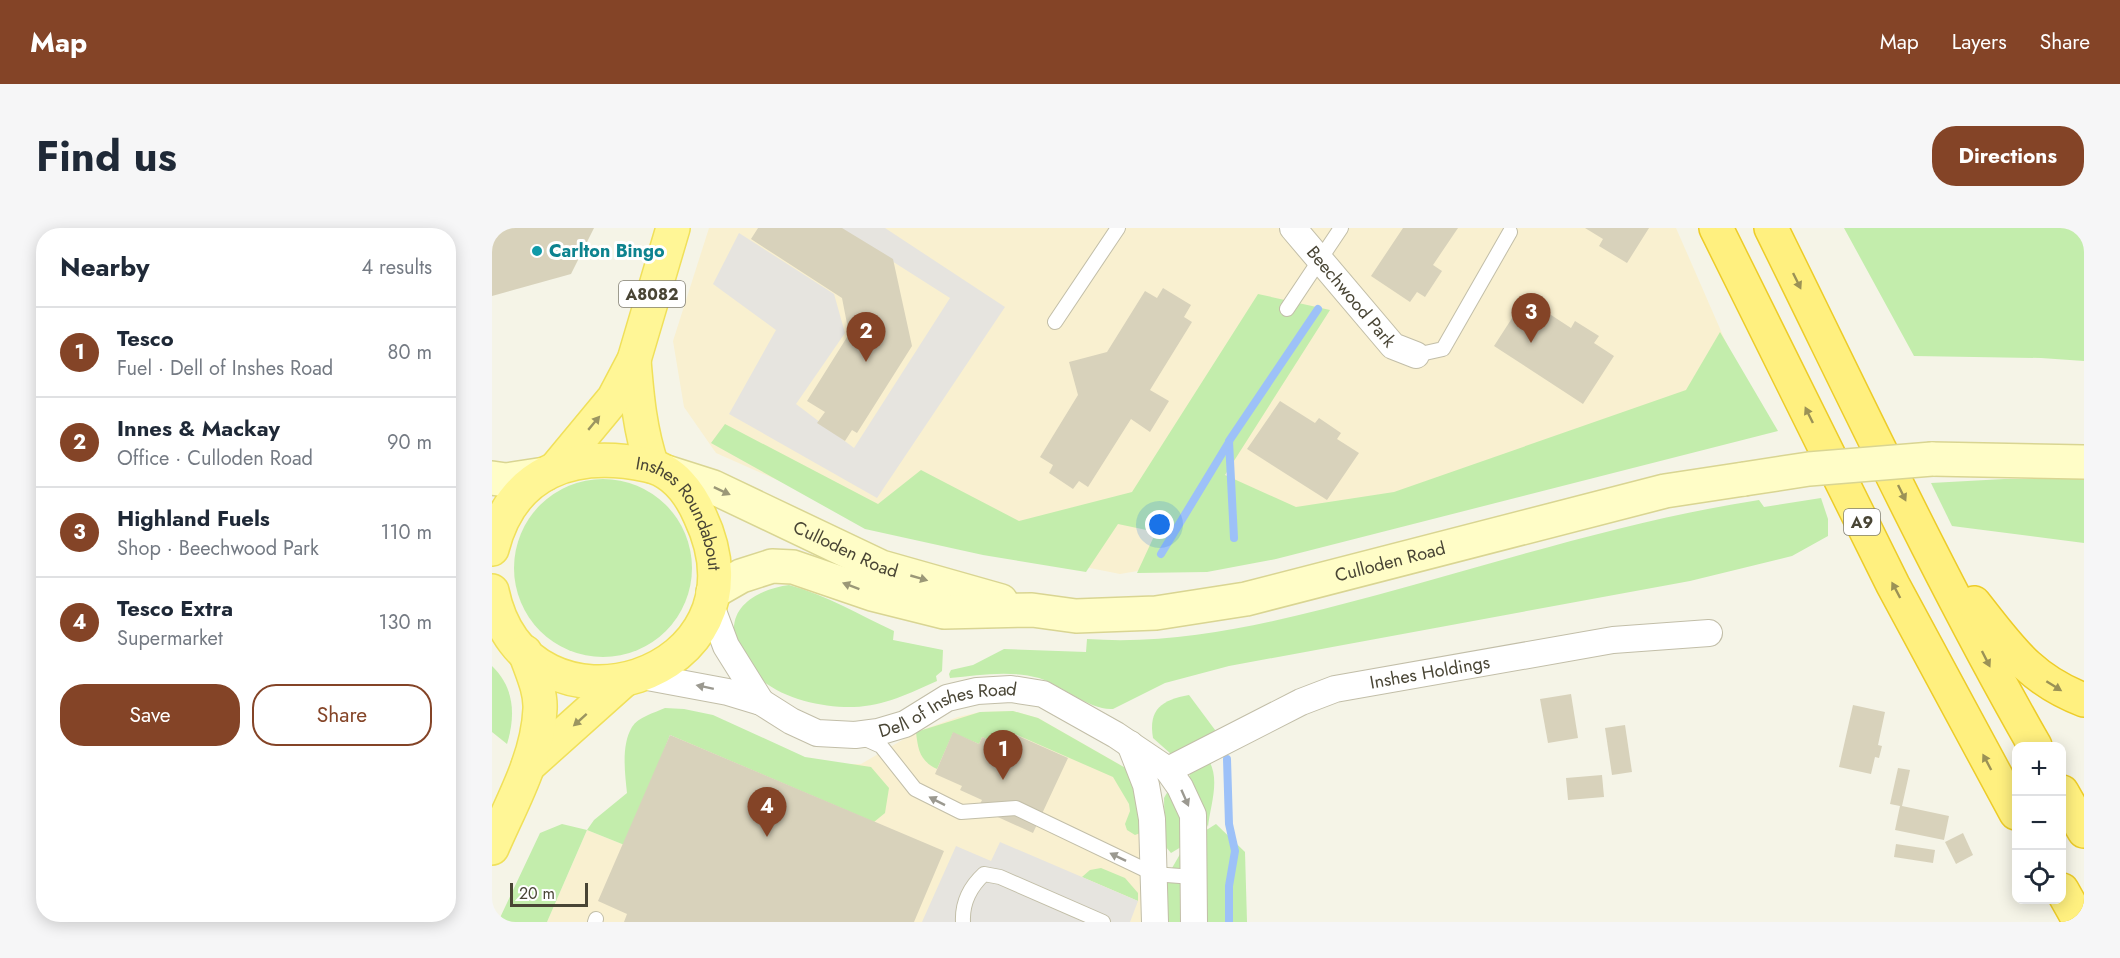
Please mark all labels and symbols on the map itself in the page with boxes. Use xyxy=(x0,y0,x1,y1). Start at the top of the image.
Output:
place label: Carlton Bingo xyxy=(549,238,665,264)
street label: Beechwood Park xyxy=(1301,240,1402,353)
marker: Carlton Bingo xyxy=(530,244,544,258)
one-way arrow xyxy=(1793,272,1802,289)
road number: A8082 xyxy=(619,281,685,307)
pin: 3 xyxy=(1512,294,1550,343)
pin: 2 xyxy=(846,312,886,362)
one-way arrow xyxy=(1804,407,1814,424)
one-way arrow xyxy=(587,415,600,431)
street label: Inshes Roundabout xyxy=(634,450,728,572)
one-way arrow xyxy=(1897,485,1906,502)
one-way arrow xyxy=(713,486,730,495)
road number: A9 xyxy=(1844,509,1880,535)
your location xyxy=(1145,510,1174,539)
street label: Culloden Road xyxy=(789,514,901,584)
street label: Culloden Road xyxy=(1332,535,1448,589)
one-way arrow xyxy=(910,574,928,583)
one-way arrow xyxy=(842,581,860,590)
one-way arrow xyxy=(1891,581,1901,598)
street label: Inshes Holdings xyxy=(1368,649,1492,696)
one-way arrow xyxy=(1981,650,1991,667)
street label: Dell of Inshes Road xyxy=(875,675,1019,744)
one-way arrow xyxy=(2046,681,2062,692)
one-way arrow xyxy=(695,682,714,691)
one-way arrow xyxy=(572,713,587,727)
pin: 1 xyxy=(984,730,1022,780)
one-way arrow xyxy=(1982,753,1992,770)
pin: 4 xyxy=(748,788,786,837)
one-way arrow xyxy=(1181,789,1190,807)
one-way arrow xyxy=(929,796,946,805)
one-way arrow xyxy=(1109,852,1126,861)
scale bar xyxy=(510,880,588,908)

